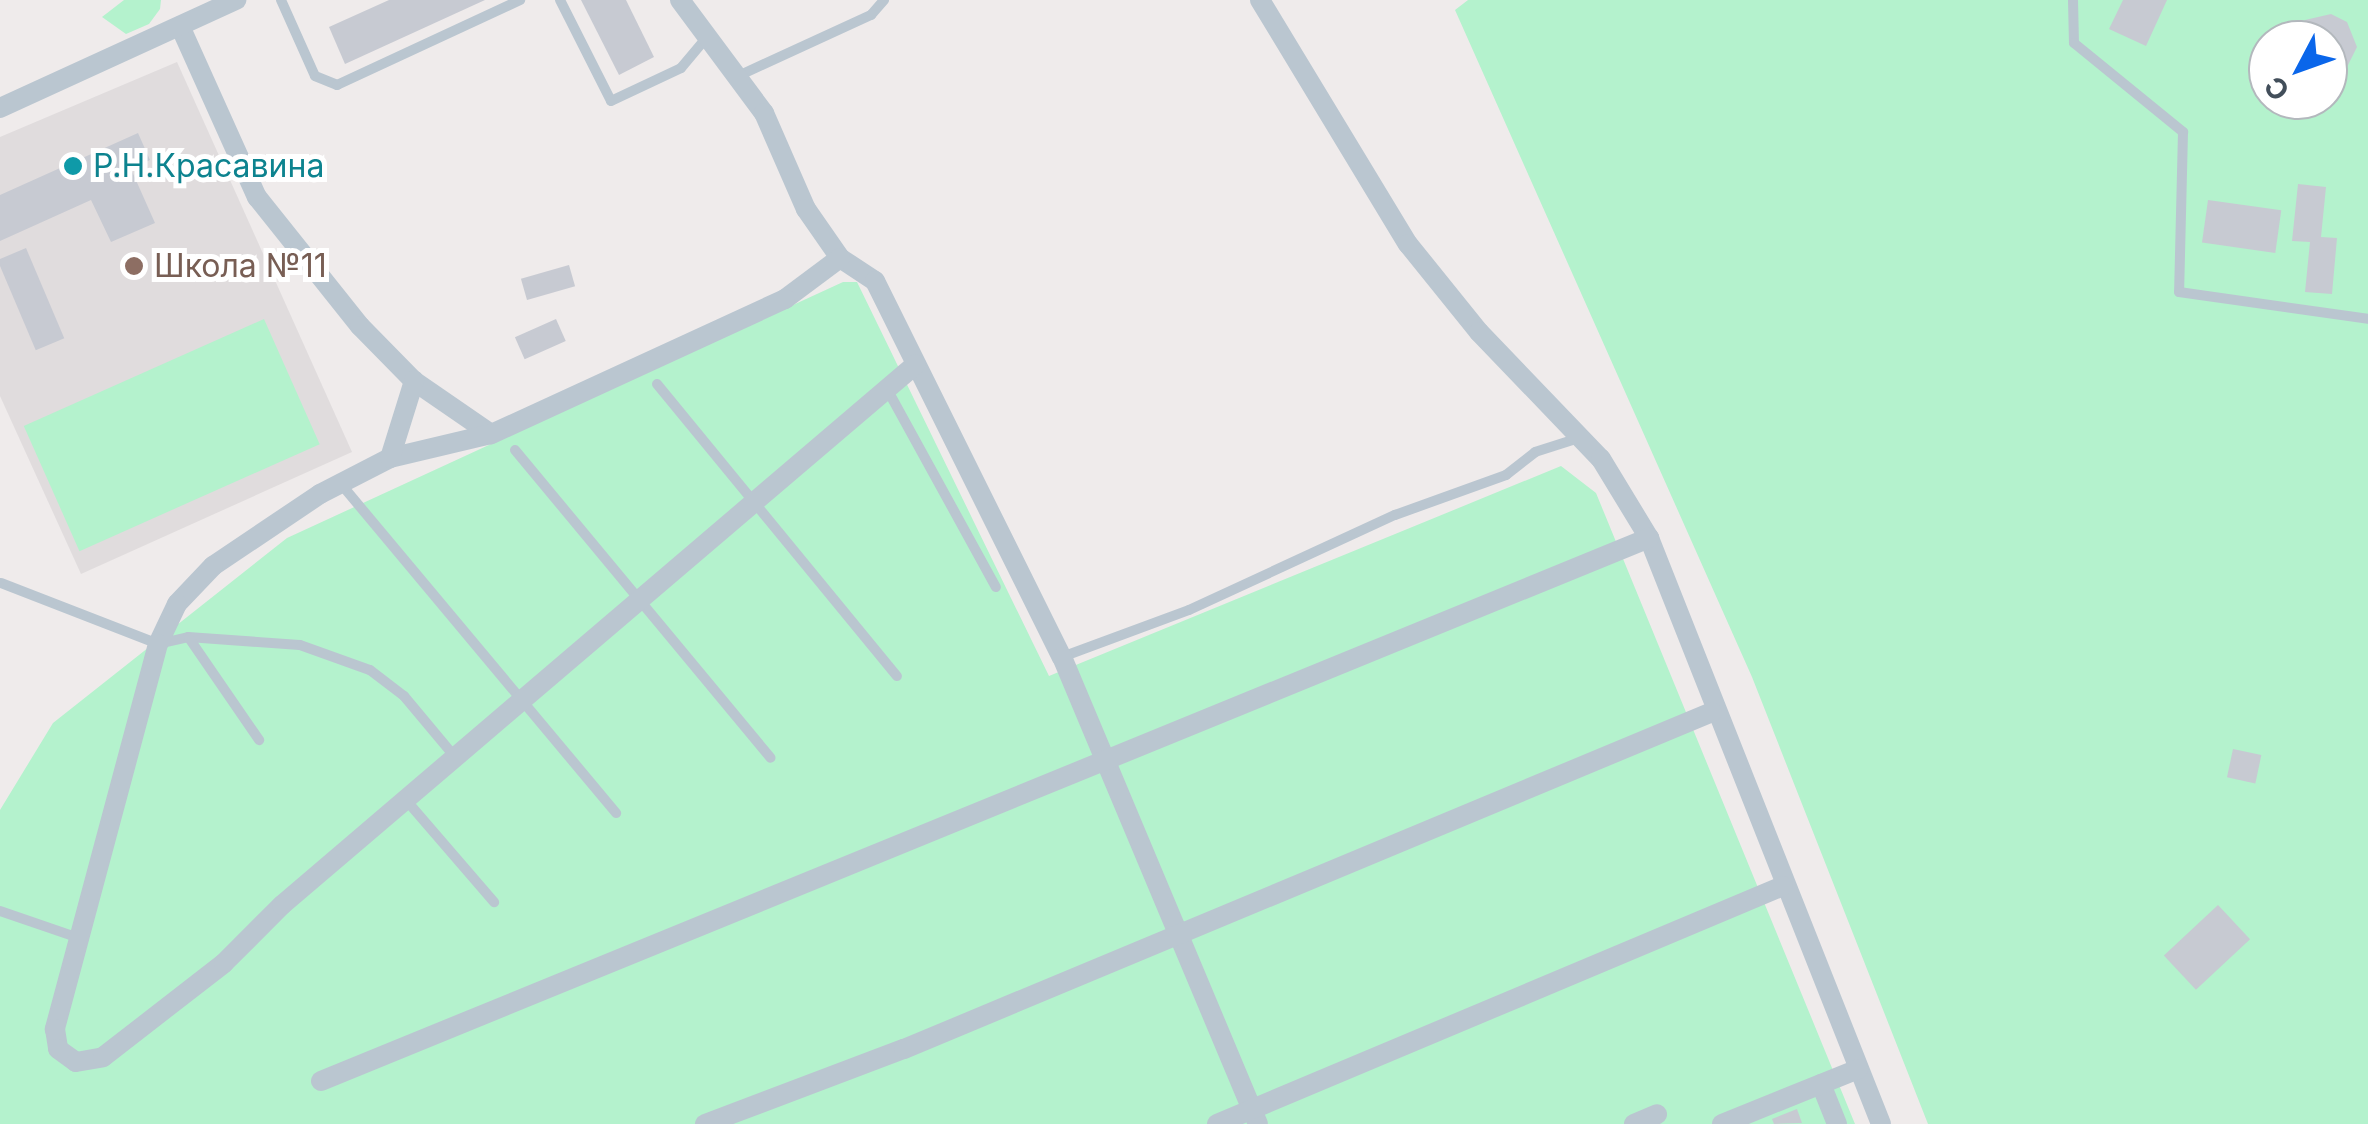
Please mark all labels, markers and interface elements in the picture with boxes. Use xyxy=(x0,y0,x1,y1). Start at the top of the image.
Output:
north arrow xyxy=(2248,20,2348,120)
text: С xyxy=(2257,69,2296,107)
place label: Р.Н.Красавина xyxy=(93,147,324,185)
marker: Р.Н.Красавина xyxy=(62,155,84,177)
place label: Школа №11 xyxy=(154,247,327,285)
marker: Школа №11 xyxy=(123,255,145,277)

